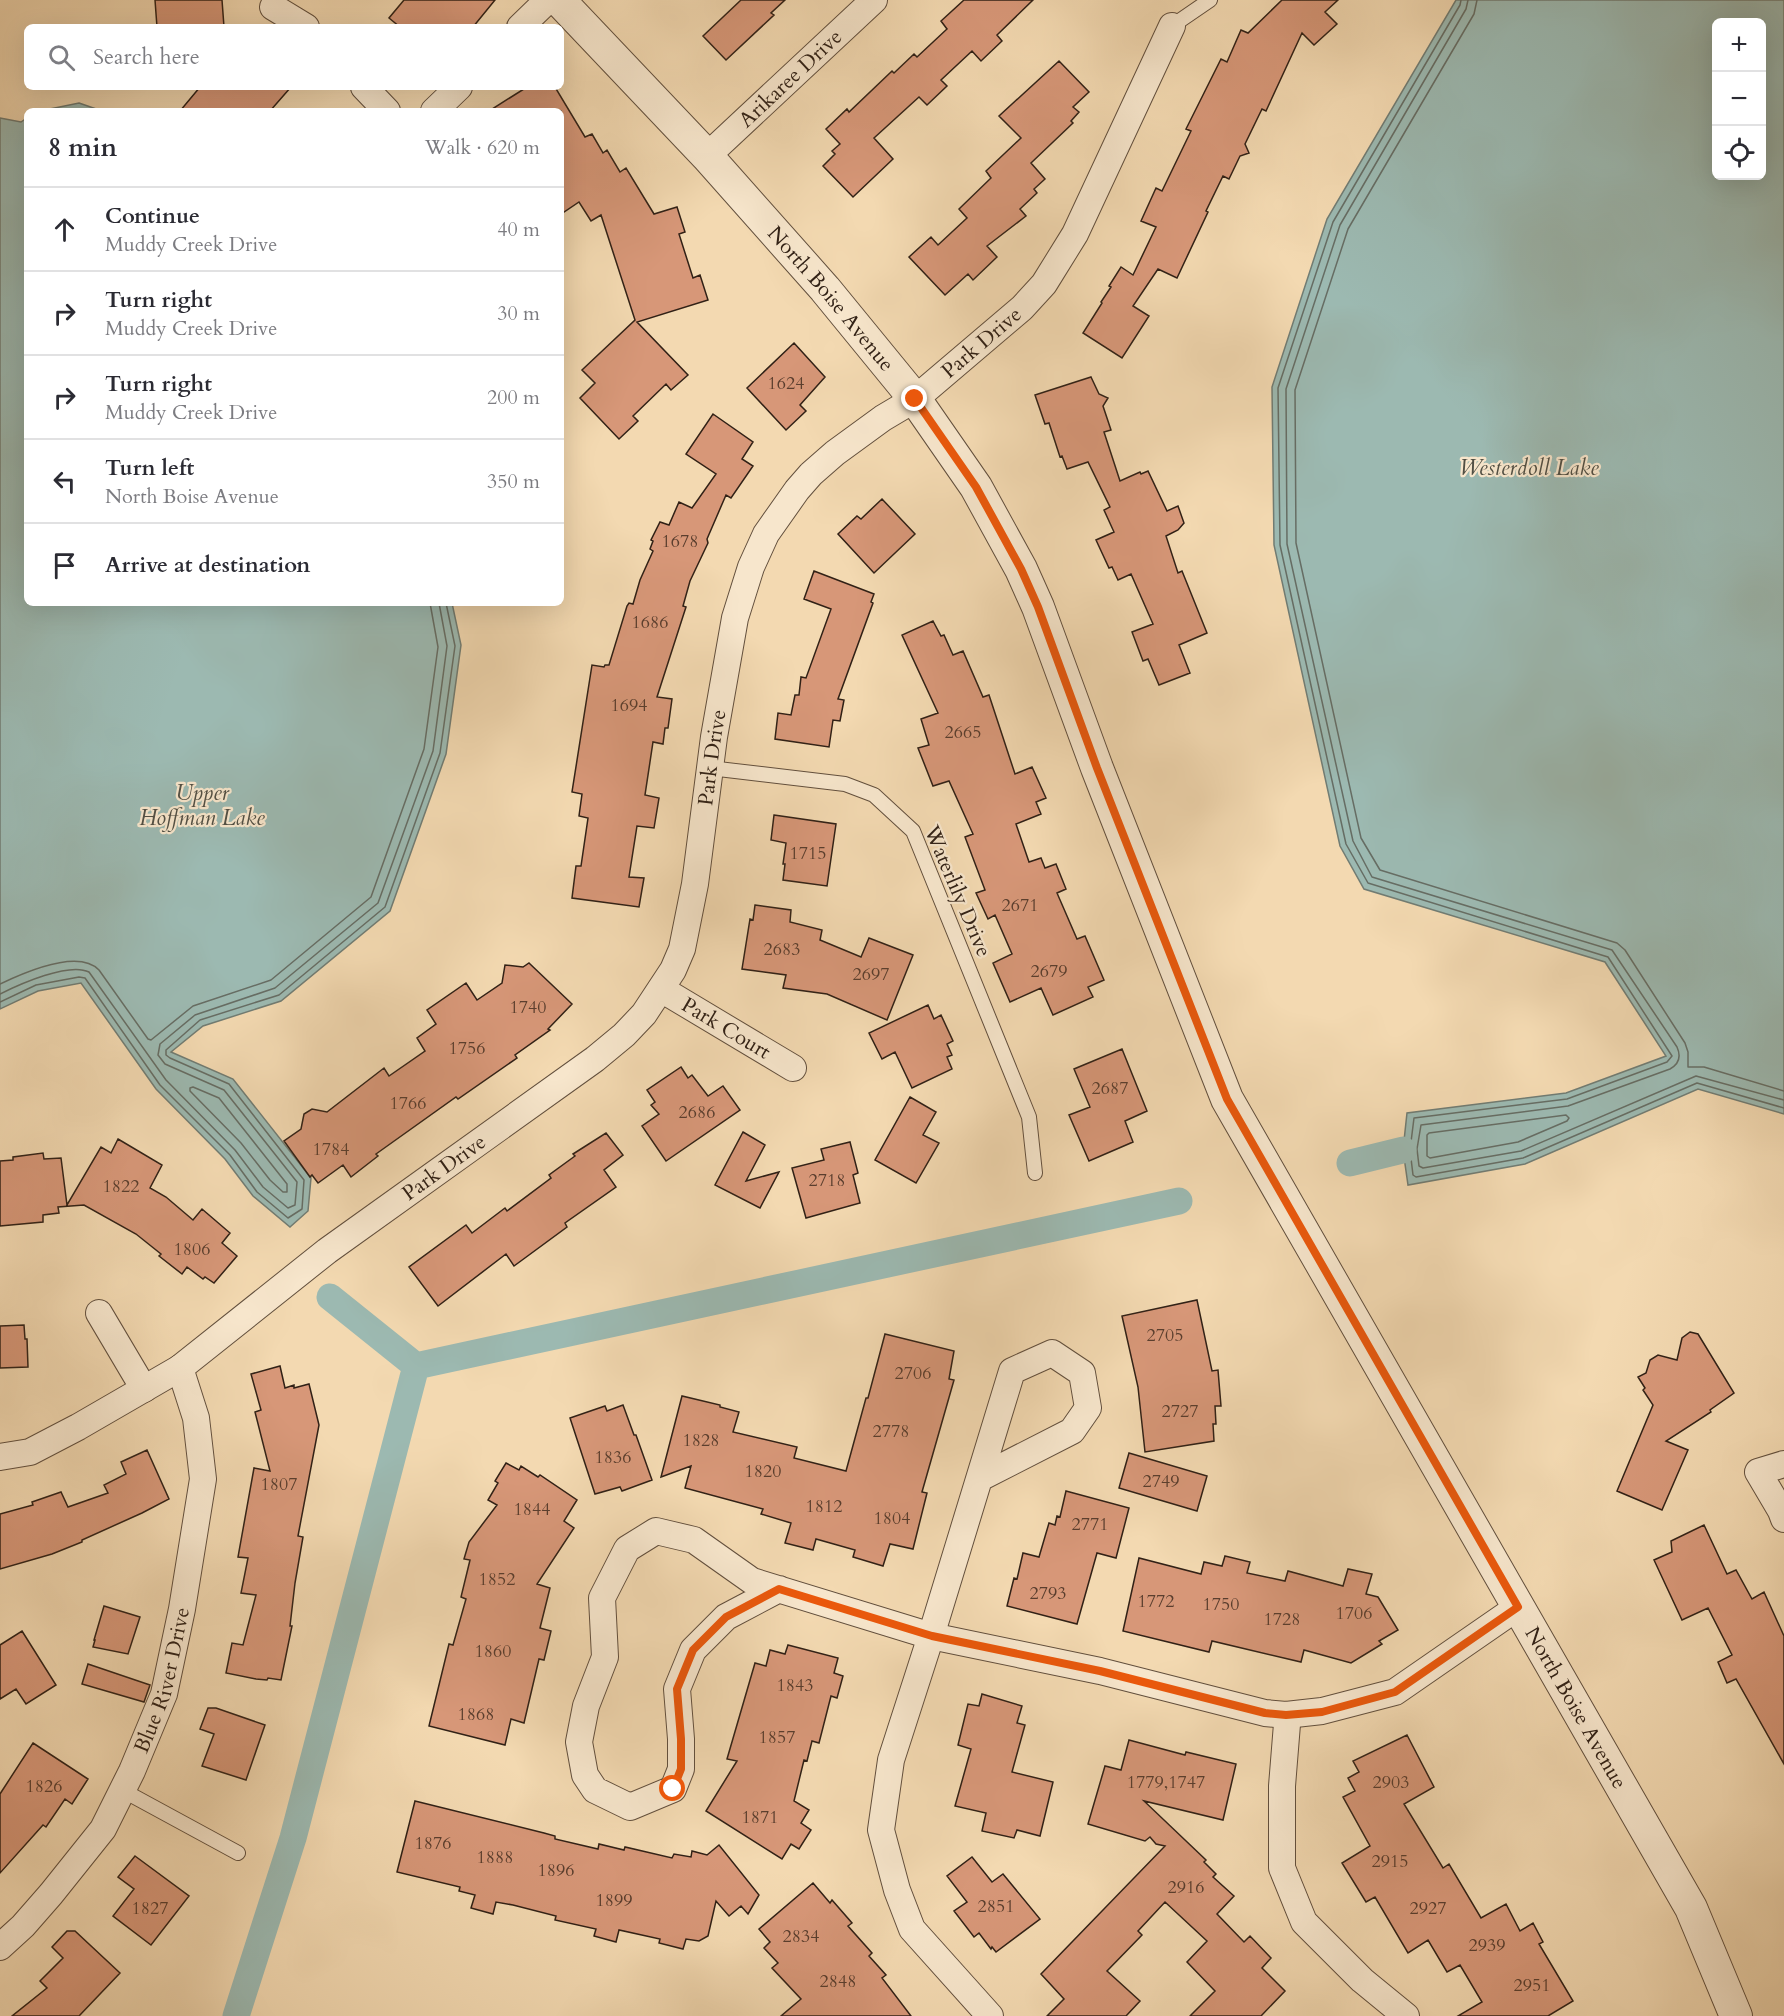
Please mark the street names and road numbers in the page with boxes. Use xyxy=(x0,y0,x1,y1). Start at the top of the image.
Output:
street label: Arikaree Drive xyxy=(732,23,849,134)
street label: North Boise Avenue xyxy=(761,220,901,378)
street label: Park Drive xyxy=(935,300,1028,385)
street label: Park Drive xyxy=(691,707,734,807)
street label: Waterlily Drive xyxy=(916,820,998,961)
street label: Park Court xyxy=(676,991,776,1067)
street label: Park Drive xyxy=(396,1128,492,1208)
street label: Blue River Drive xyxy=(127,1605,197,1758)
street label: North Boise Avenue xyxy=(1518,1622,1634,1794)

